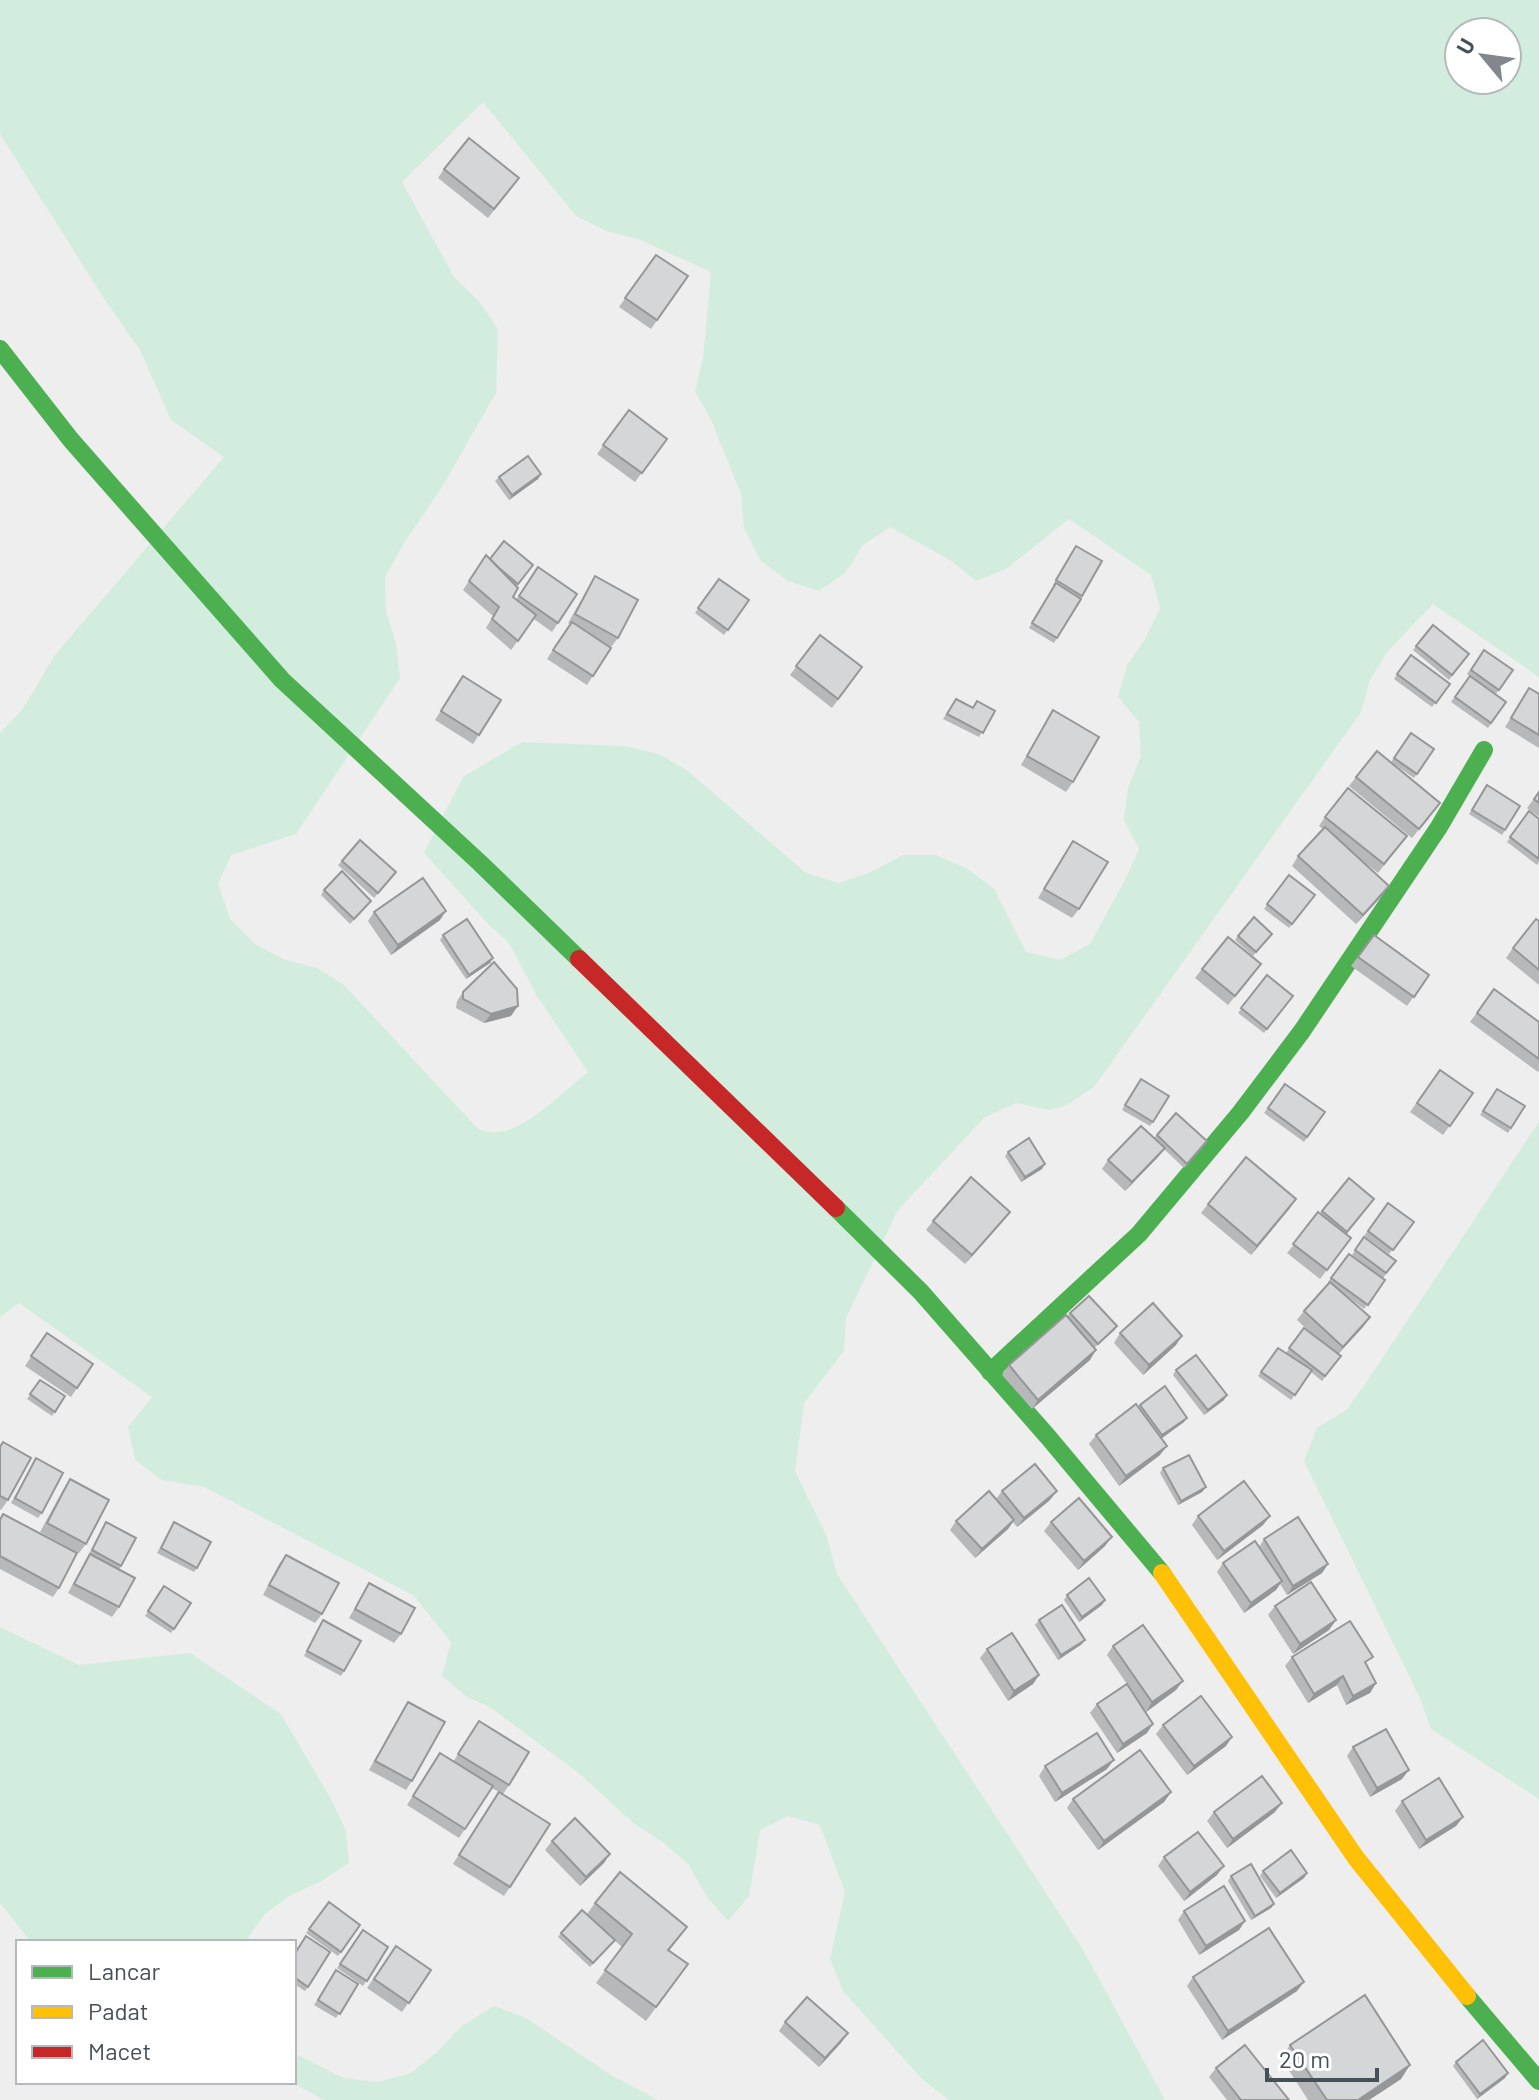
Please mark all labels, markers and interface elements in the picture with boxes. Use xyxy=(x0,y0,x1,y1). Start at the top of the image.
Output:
north arrow xyxy=(1443,16,1523,96)
text: U xyxy=(1450,33,1479,58)
legend xyxy=(16,1940,296,2084)
text: Lancar xyxy=(88,1956,160,1985)
text: Padat xyxy=(88,1996,148,2025)
scale bar xyxy=(1267,2032,1377,2082)
text: Macet xyxy=(88,2036,151,2065)
text: 20 m xyxy=(1279,2044,1330,2073)

